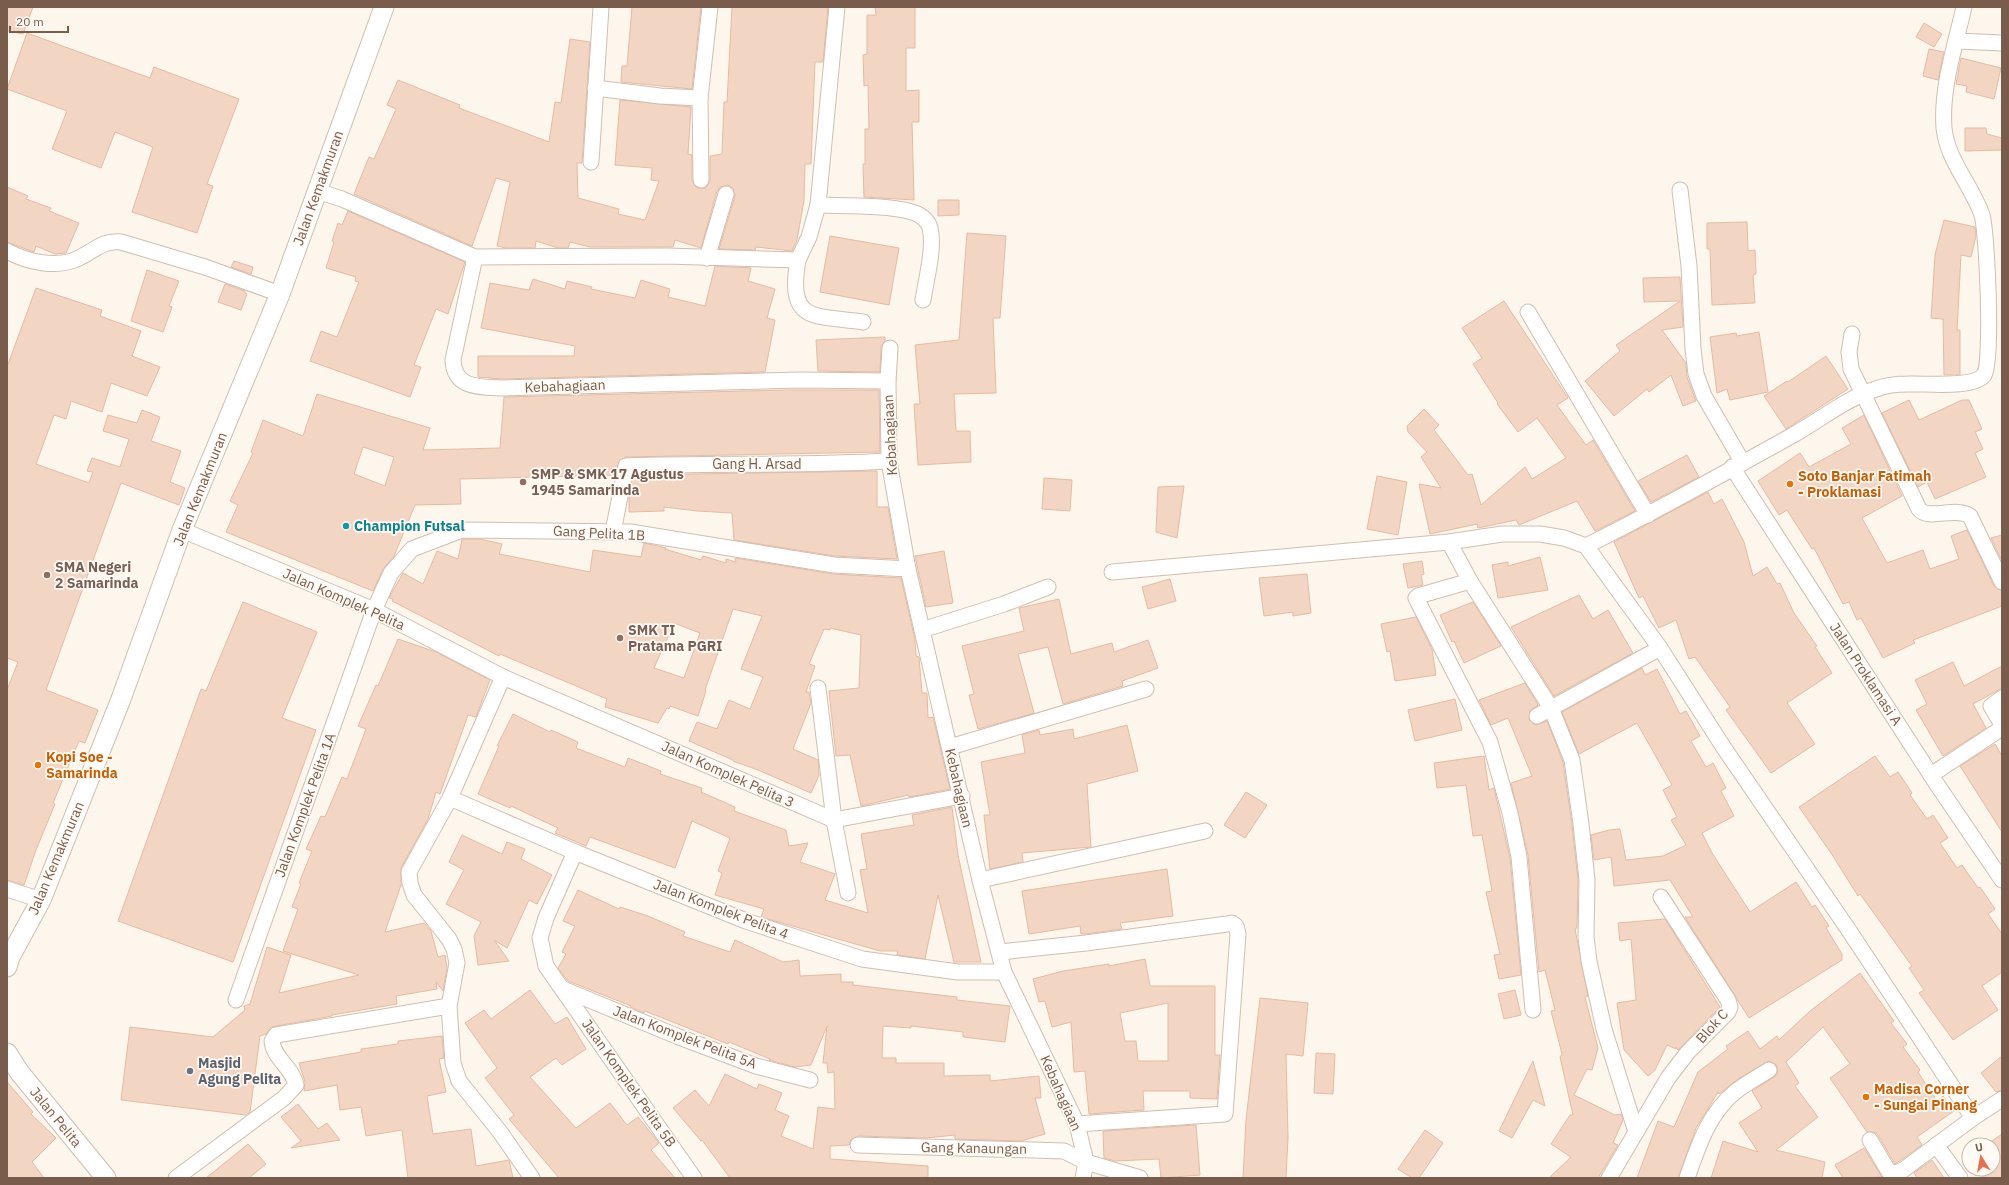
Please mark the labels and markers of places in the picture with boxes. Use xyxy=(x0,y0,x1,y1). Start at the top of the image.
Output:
place label: SMP & SMK 17 Agustus 1945 Samarinda xyxy=(531,465,684,499)
place label: Soto Banjar Fatimah - Proklamasi xyxy=(1798,467,1931,501)
marker: SMP & SMK 17 Agustus 1945 Samarinda xyxy=(518,477,528,487)
marker: Soto Banjar Fatimah - Proklamasi xyxy=(1785,479,1795,489)
place label: Champion Futsal xyxy=(354,517,465,535)
marker: Champion Futsal xyxy=(341,521,351,531)
place label: SMA Negeri 2 Samarinda xyxy=(55,558,138,592)
marker: SMA Negeri 2 Samarinda xyxy=(42,570,52,580)
place label: SMK TI Pratama PGRI xyxy=(628,621,722,655)
marker: SMK TI Pratama PGRI xyxy=(615,633,625,643)
place label: Kopi Soe - Samarinda xyxy=(46,748,118,782)
marker: Kopi Soe - Samarinda xyxy=(33,760,43,770)
place label: Masjid Agung Pelita xyxy=(198,1054,281,1088)
marker: Masjid Agung Pelita xyxy=(185,1066,195,1076)
place label: Madisa Corner - Sungai Pinang xyxy=(1874,1080,1977,1114)
marker: Madisa Corner - Sungai Pinang xyxy=(1861,1092,1871,1102)

